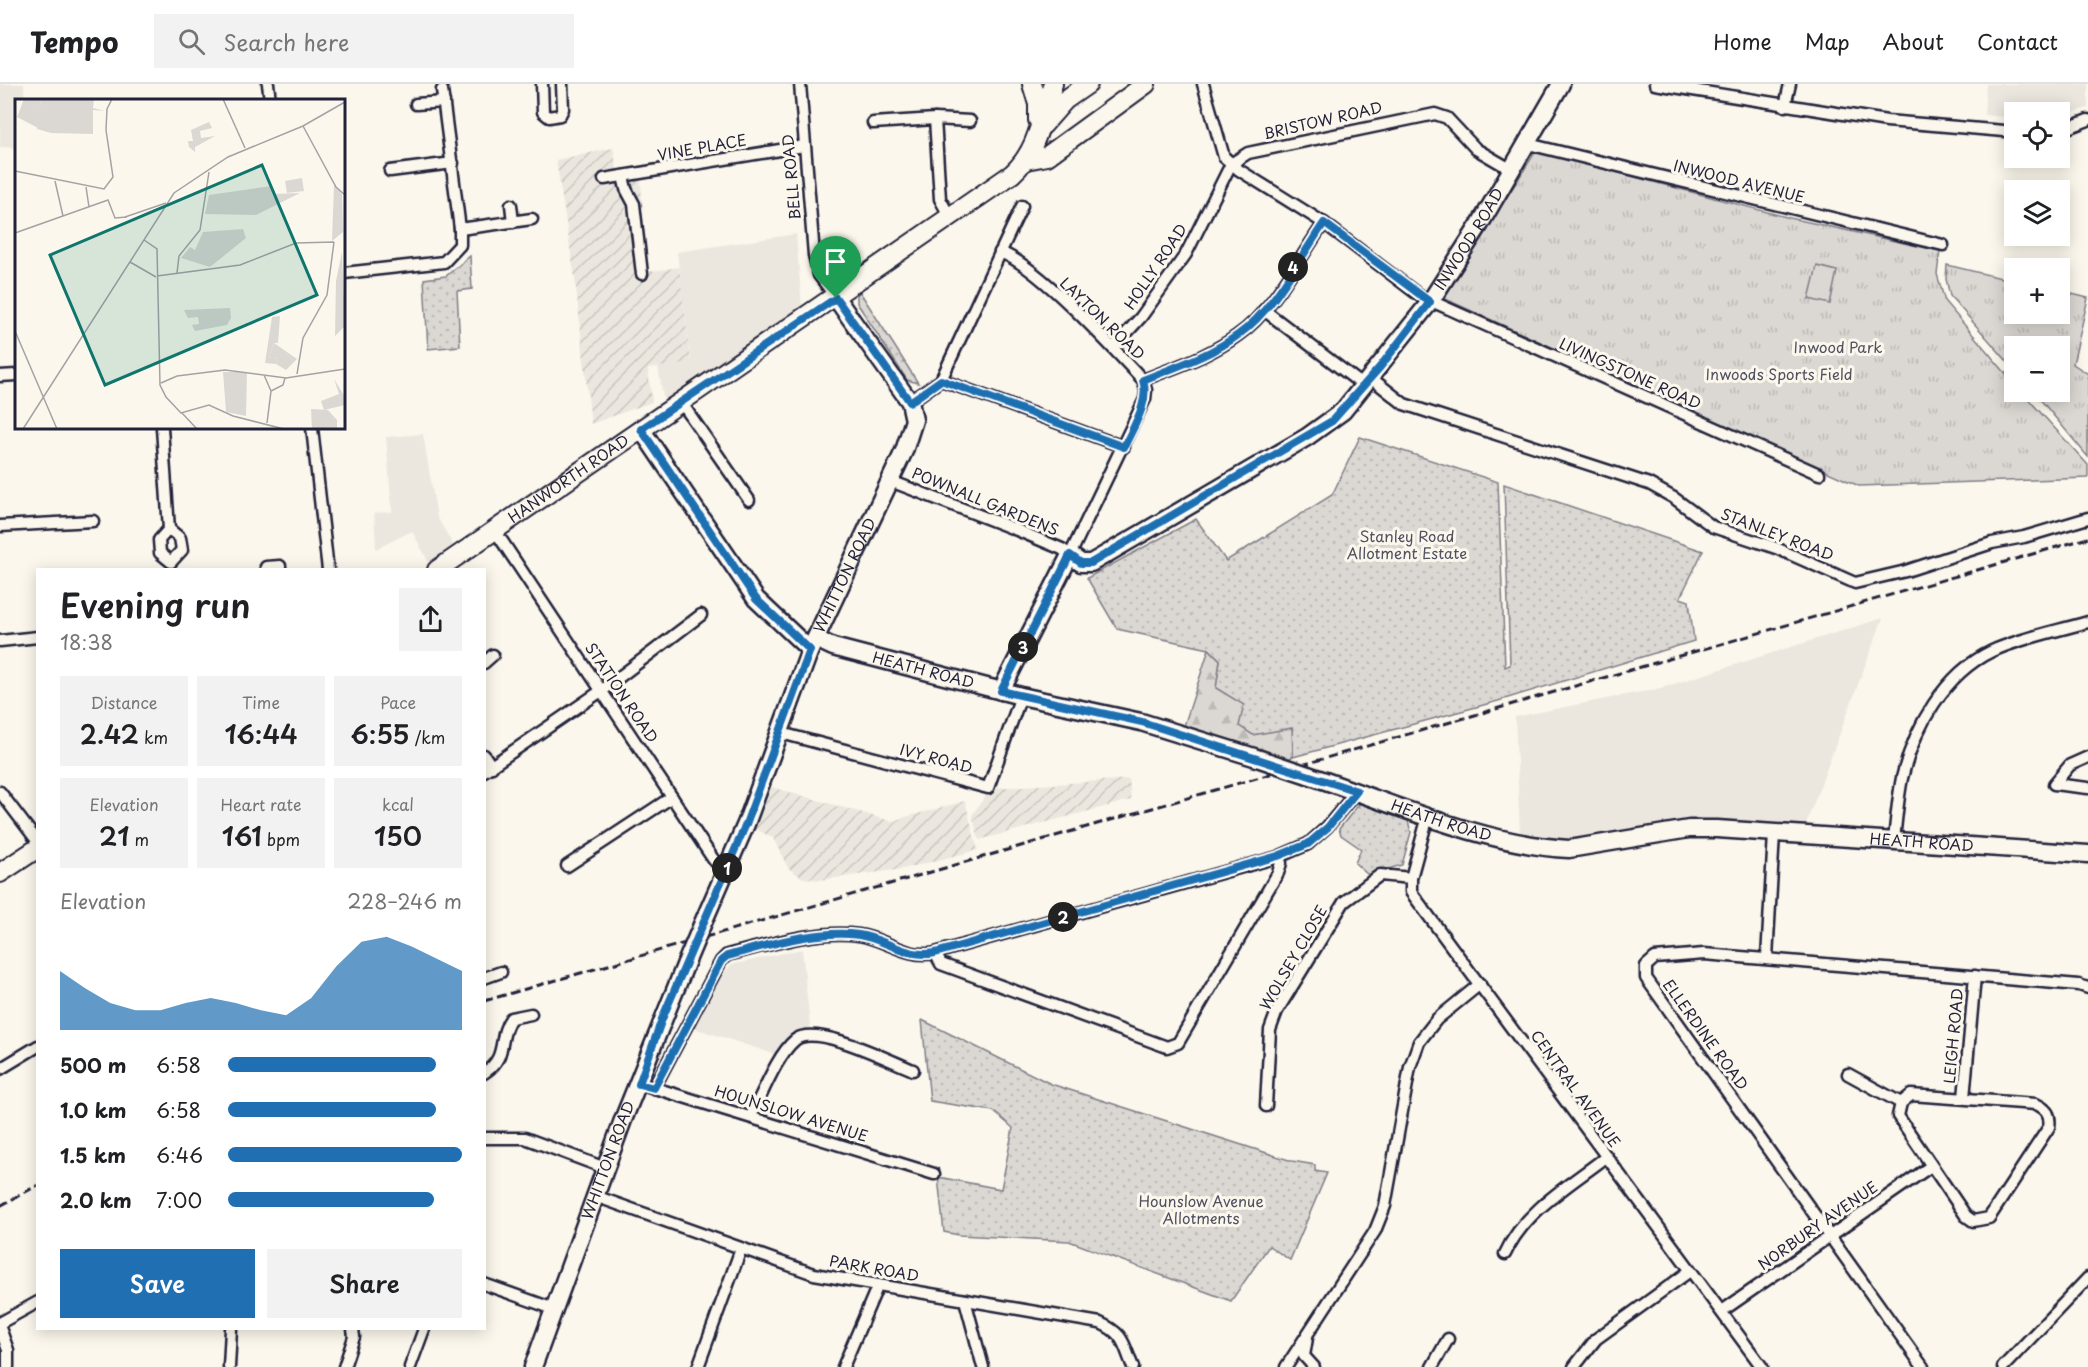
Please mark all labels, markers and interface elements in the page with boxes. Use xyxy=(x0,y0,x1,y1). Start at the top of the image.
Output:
search box xyxy=(154,14,574,68)
text: Tempo xyxy=(30,20,118,63)
icon: search xyxy=(175,25,208,58)
text: Search here xyxy=(223,25,349,58)
text: Home xyxy=(1713,25,1772,57)
text: Map xyxy=(1805,25,1850,57)
text: About xyxy=(1883,25,1944,57)
text: Contact xyxy=(1977,25,2058,57)
street label: BRISTOW ROAD xyxy=(1261,95,1384,144)
inset map xyxy=(15,99,345,429)
map controls xyxy=(2004,102,2070,402)
button: locate xyxy=(2004,102,2070,168)
street label: VINE PLACE xyxy=(655,127,748,166)
street label: BELL ROAD xyxy=(775,133,806,221)
street label: INWOOD AVENUE xyxy=(1671,153,1807,208)
button: layers xyxy=(2004,180,2070,246)
street label: INWOOD ROAD xyxy=(1428,183,1508,294)
street label: HOLLY ROAD xyxy=(1118,219,1192,314)
pin xyxy=(810,236,861,298)
icon: arrive xyxy=(819,245,852,278)
pin: 4 xyxy=(1278,252,1308,282)
text: 4 xyxy=(1288,255,1298,279)
button: + xyxy=(2004,258,2070,324)
street label: LAYTON ROAD xyxy=(1055,271,1151,365)
street label: LIVINGSTONE ROAD xyxy=(1556,331,1705,414)
park label: Inwood Park xyxy=(1793,335,1883,358)
button: − xyxy=(2004,336,2070,402)
park label: Inwoods Sports Field xyxy=(1705,362,1853,385)
street label: HANWORTH ROAD xyxy=(503,428,633,528)
street label: POWNALL GARDENS xyxy=(909,461,1062,541)
street label: STANLEY ROAD xyxy=(1718,501,1837,566)
street label: WHITTON ROAD xyxy=(807,513,881,636)
park label: Stanley Road Allotment Estate xyxy=(1347,524,1467,564)
text: Evening run xyxy=(60,579,251,629)
button: share xyxy=(399,588,462,651)
text: 18:38 xyxy=(60,627,113,657)
pin: 3 xyxy=(1008,632,1038,662)
text: 3 xyxy=(1018,635,1028,659)
street label: STATION ROAD xyxy=(580,637,664,747)
street label: HEATH ROAD xyxy=(870,645,977,693)
text: Distance xyxy=(90,690,158,714)
text: Time xyxy=(242,690,280,714)
text: Pace xyxy=(380,690,416,714)
text: 2.42 xyxy=(80,714,139,753)
text: 16:44 xyxy=(224,714,298,753)
text: 6:55 xyxy=(351,714,410,753)
text: km xyxy=(139,725,168,749)
text: /km xyxy=(410,725,445,749)
street label: IVY ROAD xyxy=(897,737,975,778)
text: Elevation xyxy=(89,792,159,816)
text: Heart rate xyxy=(221,792,301,816)
text: kcal xyxy=(382,792,414,816)
street label: HEATH ROAD xyxy=(1388,793,1494,846)
text: 21 xyxy=(99,816,129,855)
text: 161 xyxy=(222,816,262,855)
text: 150 xyxy=(374,816,422,855)
street label: HEATH ROAD xyxy=(1869,826,1975,856)
text: m xyxy=(129,827,149,851)
text: bpm xyxy=(262,827,300,851)
pin: 1 xyxy=(712,853,742,883)
text: 1 xyxy=(723,856,731,880)
text: Elevation xyxy=(60,886,146,916)
text: 228–246 m xyxy=(347,886,462,916)
street label: WOLSEY CLOSE xyxy=(1253,900,1332,1014)
pin: 2 xyxy=(1048,902,1078,932)
text: 2 xyxy=(1057,905,1069,929)
street label: ELLERDINE ROAD xyxy=(1658,974,1754,1094)
street label: LEIGH ROAD xyxy=(1937,987,1968,1085)
street label: CENTRAL AVENUE xyxy=(1526,1025,1627,1151)
text: 500 m xyxy=(60,1050,127,1080)
text: 6:58 xyxy=(156,1050,201,1080)
street label: HOUNSLOW AVENUE xyxy=(712,1078,871,1147)
text: 1.0 km xyxy=(60,1095,127,1125)
text: 6:58 xyxy=(156,1095,201,1125)
street label: WHITTON ROAD xyxy=(575,1097,640,1222)
text: 1.5 km xyxy=(60,1140,126,1170)
text: 6:46 xyxy=(156,1140,203,1170)
street label: NORBURY AVENUE xyxy=(1753,1175,1882,1275)
text: 2.0 km xyxy=(60,1185,132,1215)
text: 7:00 xyxy=(156,1185,202,1215)
park label: Hounslow Avenue Allotments xyxy=(1138,1189,1264,1229)
street label: PARK ROAD xyxy=(828,1248,921,1287)
button: Save xyxy=(60,1249,255,1318)
button: Share xyxy=(267,1249,462,1318)

